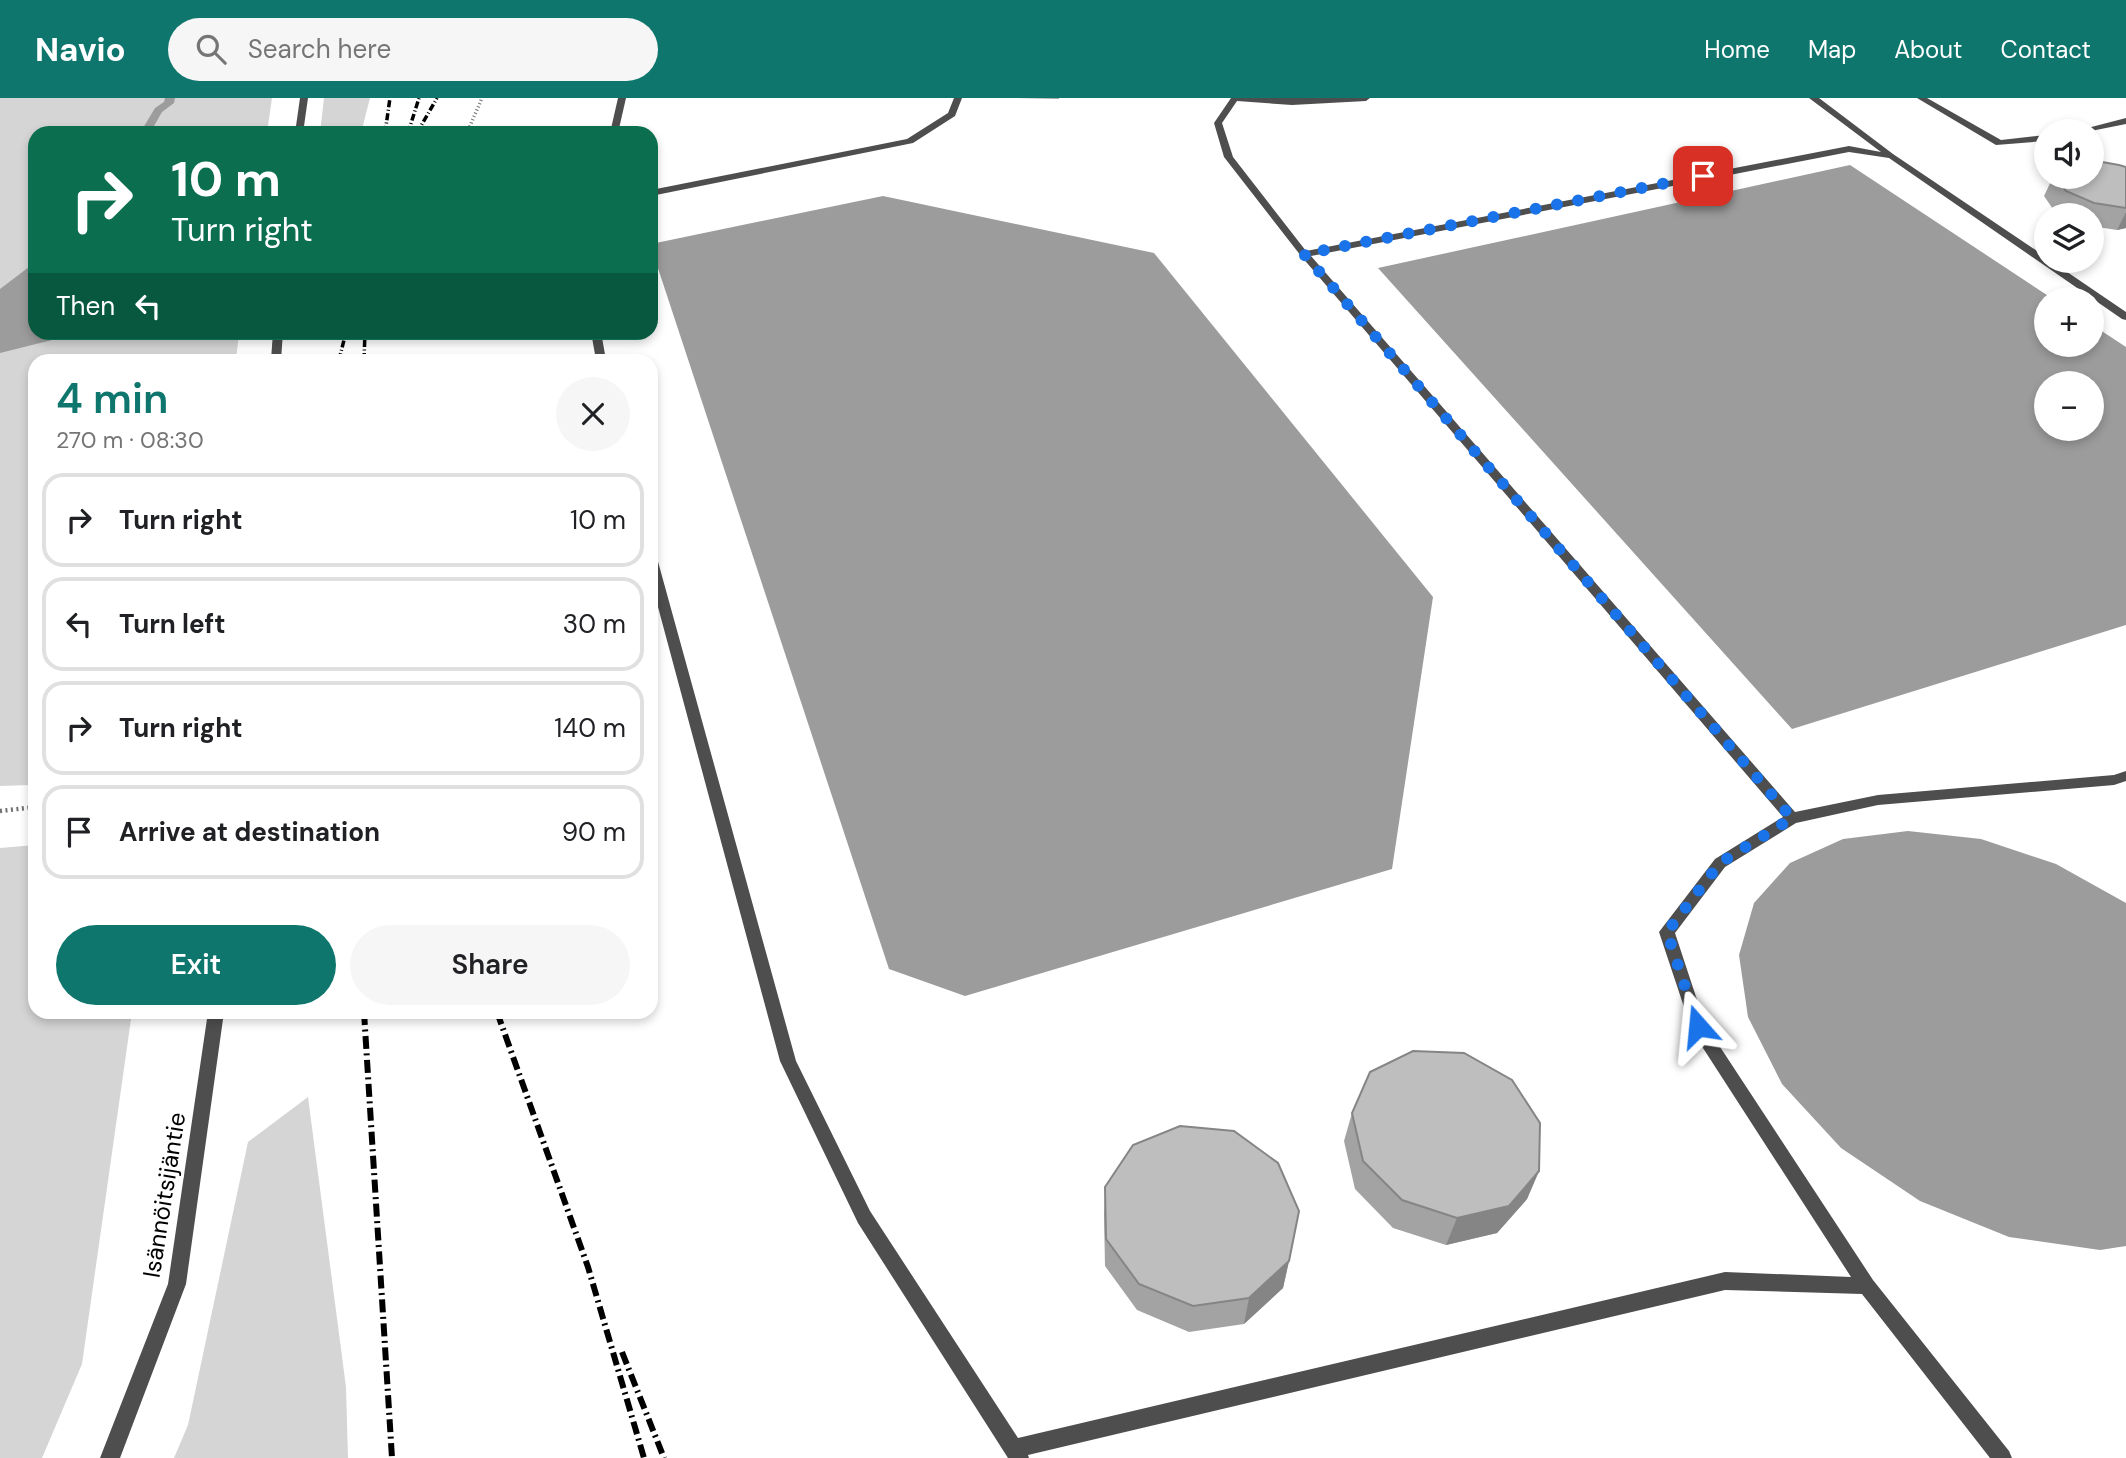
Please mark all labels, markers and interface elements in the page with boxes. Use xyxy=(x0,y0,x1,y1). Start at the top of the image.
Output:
search box xyxy=(168,18,658,81)
text: Navio xyxy=(35,28,126,71)
icon: search xyxy=(192,30,230,68)
text: Search here xyxy=(248,32,391,66)
text: Home xyxy=(1704,34,1770,65)
text: Map xyxy=(1808,34,1856,65)
text: About xyxy=(1894,34,1963,65)
text: Contact xyxy=(2001,34,2091,65)
map controls xyxy=(2034,119,2104,441)
button: sound xyxy=(2034,119,2104,189)
pin xyxy=(1673,146,1733,206)
text: 10 m xyxy=(171,147,281,211)
icon: right xyxy=(56,154,147,245)
icon: arrive xyxy=(1684,157,1722,195)
button: layers xyxy=(2034,203,2104,273)
text: Turn right xyxy=(171,209,313,251)
icon: left xyxy=(129,287,167,325)
button: + xyxy=(2034,287,2104,357)
text: Then xyxy=(56,289,115,323)
text: 4 min xyxy=(56,371,168,426)
button: − xyxy=(2034,371,2104,441)
button: close xyxy=(556,377,630,451)
text: 270 m · 08:30 xyxy=(56,425,204,455)
icon: right xyxy=(60,501,98,539)
text: Turn right xyxy=(119,503,243,537)
text: 10 m xyxy=(570,503,626,537)
icon: left xyxy=(60,605,98,643)
text: Turn left xyxy=(119,607,226,641)
text: 30 m xyxy=(563,607,626,641)
icon: right xyxy=(60,709,98,747)
text: Turn right xyxy=(119,711,243,745)
text: 140 m xyxy=(554,711,626,745)
icon: arrive xyxy=(60,813,98,851)
text: Arrive at destination xyxy=(119,815,380,849)
text: 90 m xyxy=(562,815,626,849)
button: Exit xyxy=(56,925,336,1005)
button: Share xyxy=(350,925,630,1005)
position arrow xyxy=(1661,989,1735,1063)
street label: Isännöitsijäntie xyxy=(136,1110,192,1280)

